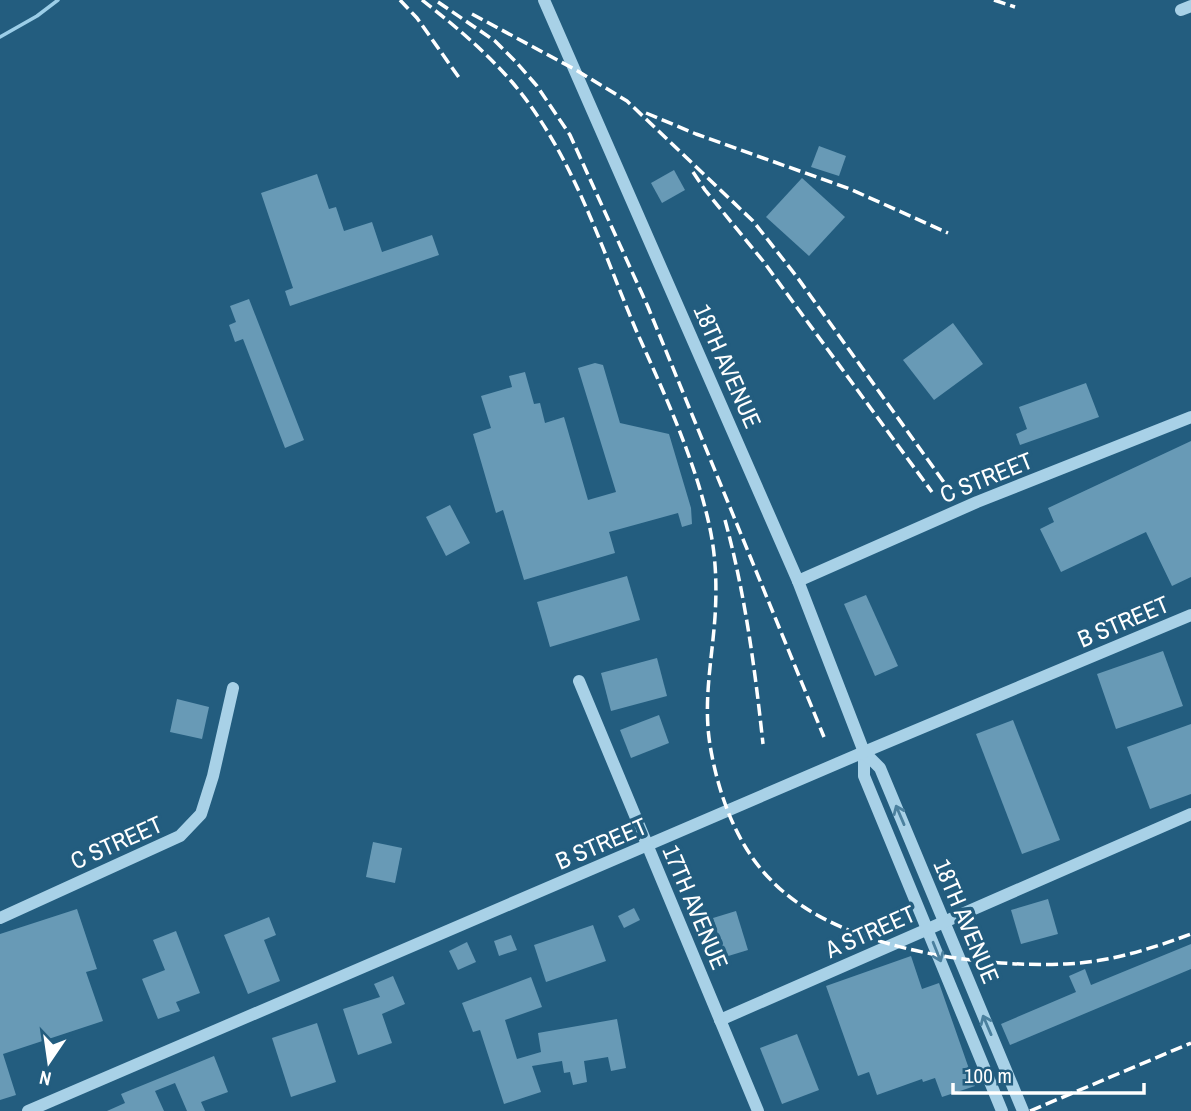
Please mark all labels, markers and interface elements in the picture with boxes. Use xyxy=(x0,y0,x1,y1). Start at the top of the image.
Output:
street label: 18TH AVENUE xyxy=(687,299,769,433)
street label: C STREET xyxy=(935,444,1037,510)
street label: B STREET xyxy=(1072,587,1174,655)
one-way arrow xyxy=(893,805,906,827)
street label: C STREET xyxy=(65,808,167,876)
street label: B STREET xyxy=(550,809,652,877)
street label: 17TH AVENUE xyxy=(655,840,737,974)
street label: 18TH AVENUE xyxy=(926,854,1008,988)
street label: A STREET xyxy=(819,897,920,965)
one-way arrow xyxy=(931,941,944,963)
one-way arrow xyxy=(980,1015,993,1037)
north arrow xyxy=(14,1027,84,1097)
scale bar xyxy=(953,1052,1144,1096)
text: 100 m xyxy=(964,1061,1012,1090)
text: N xyxy=(37,1065,54,1092)

